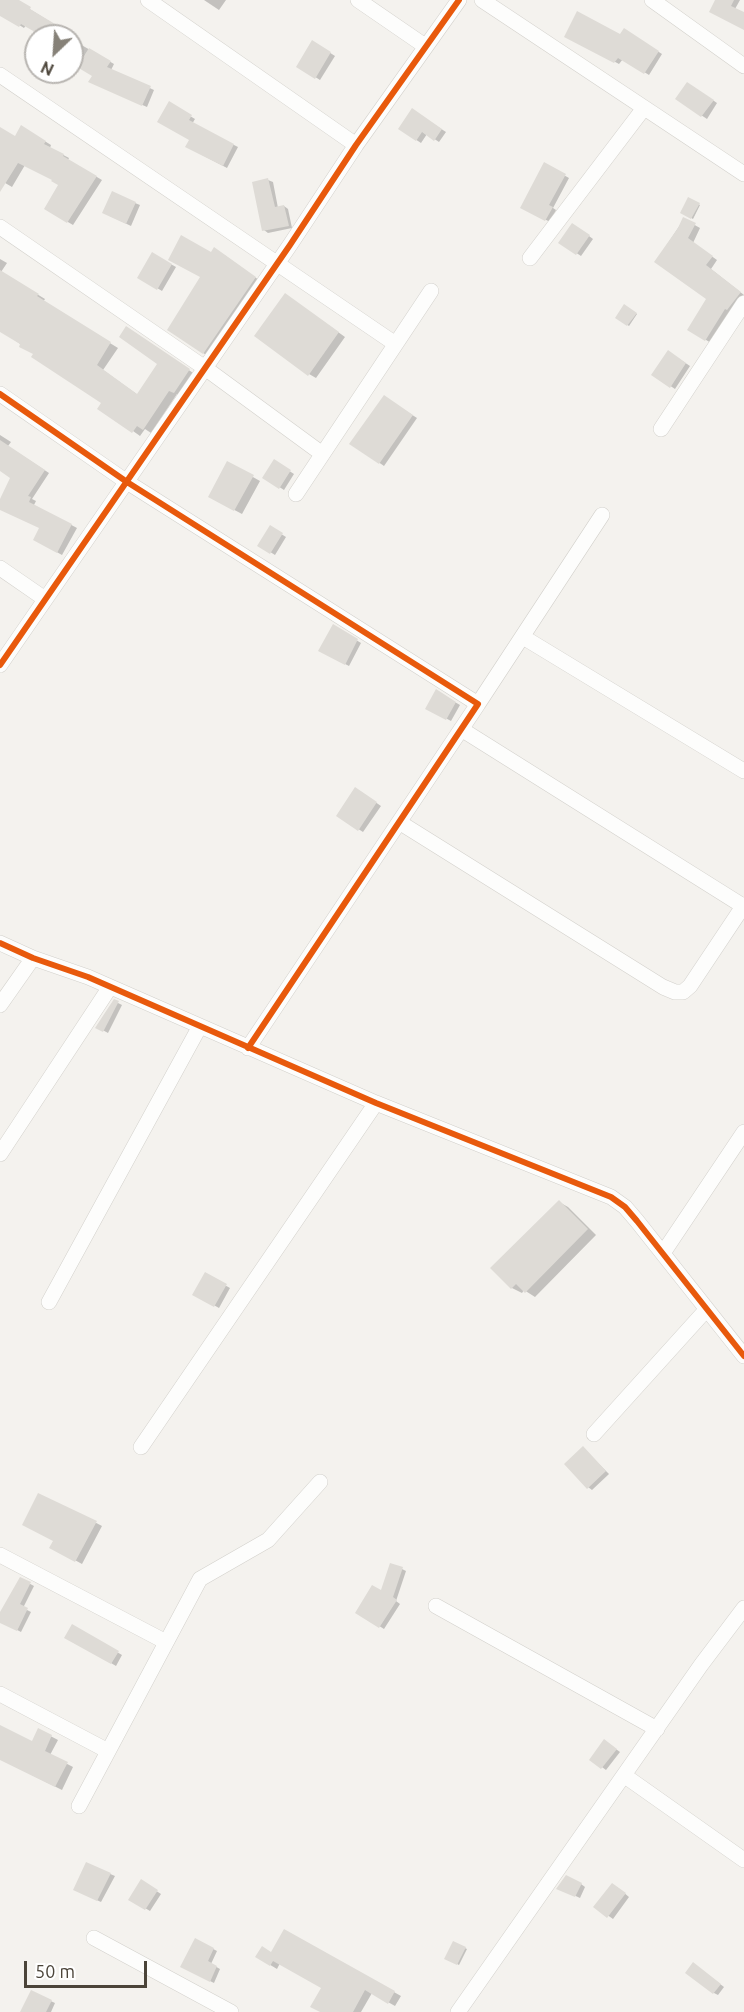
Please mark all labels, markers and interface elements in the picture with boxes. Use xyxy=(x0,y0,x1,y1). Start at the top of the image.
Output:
north arrow xyxy=(24,24,84,84)
text: N xyxy=(38,58,56,79)
scale bar xyxy=(27,1949,150,1987)
text: 50 m xyxy=(35,1961,75,1981)

